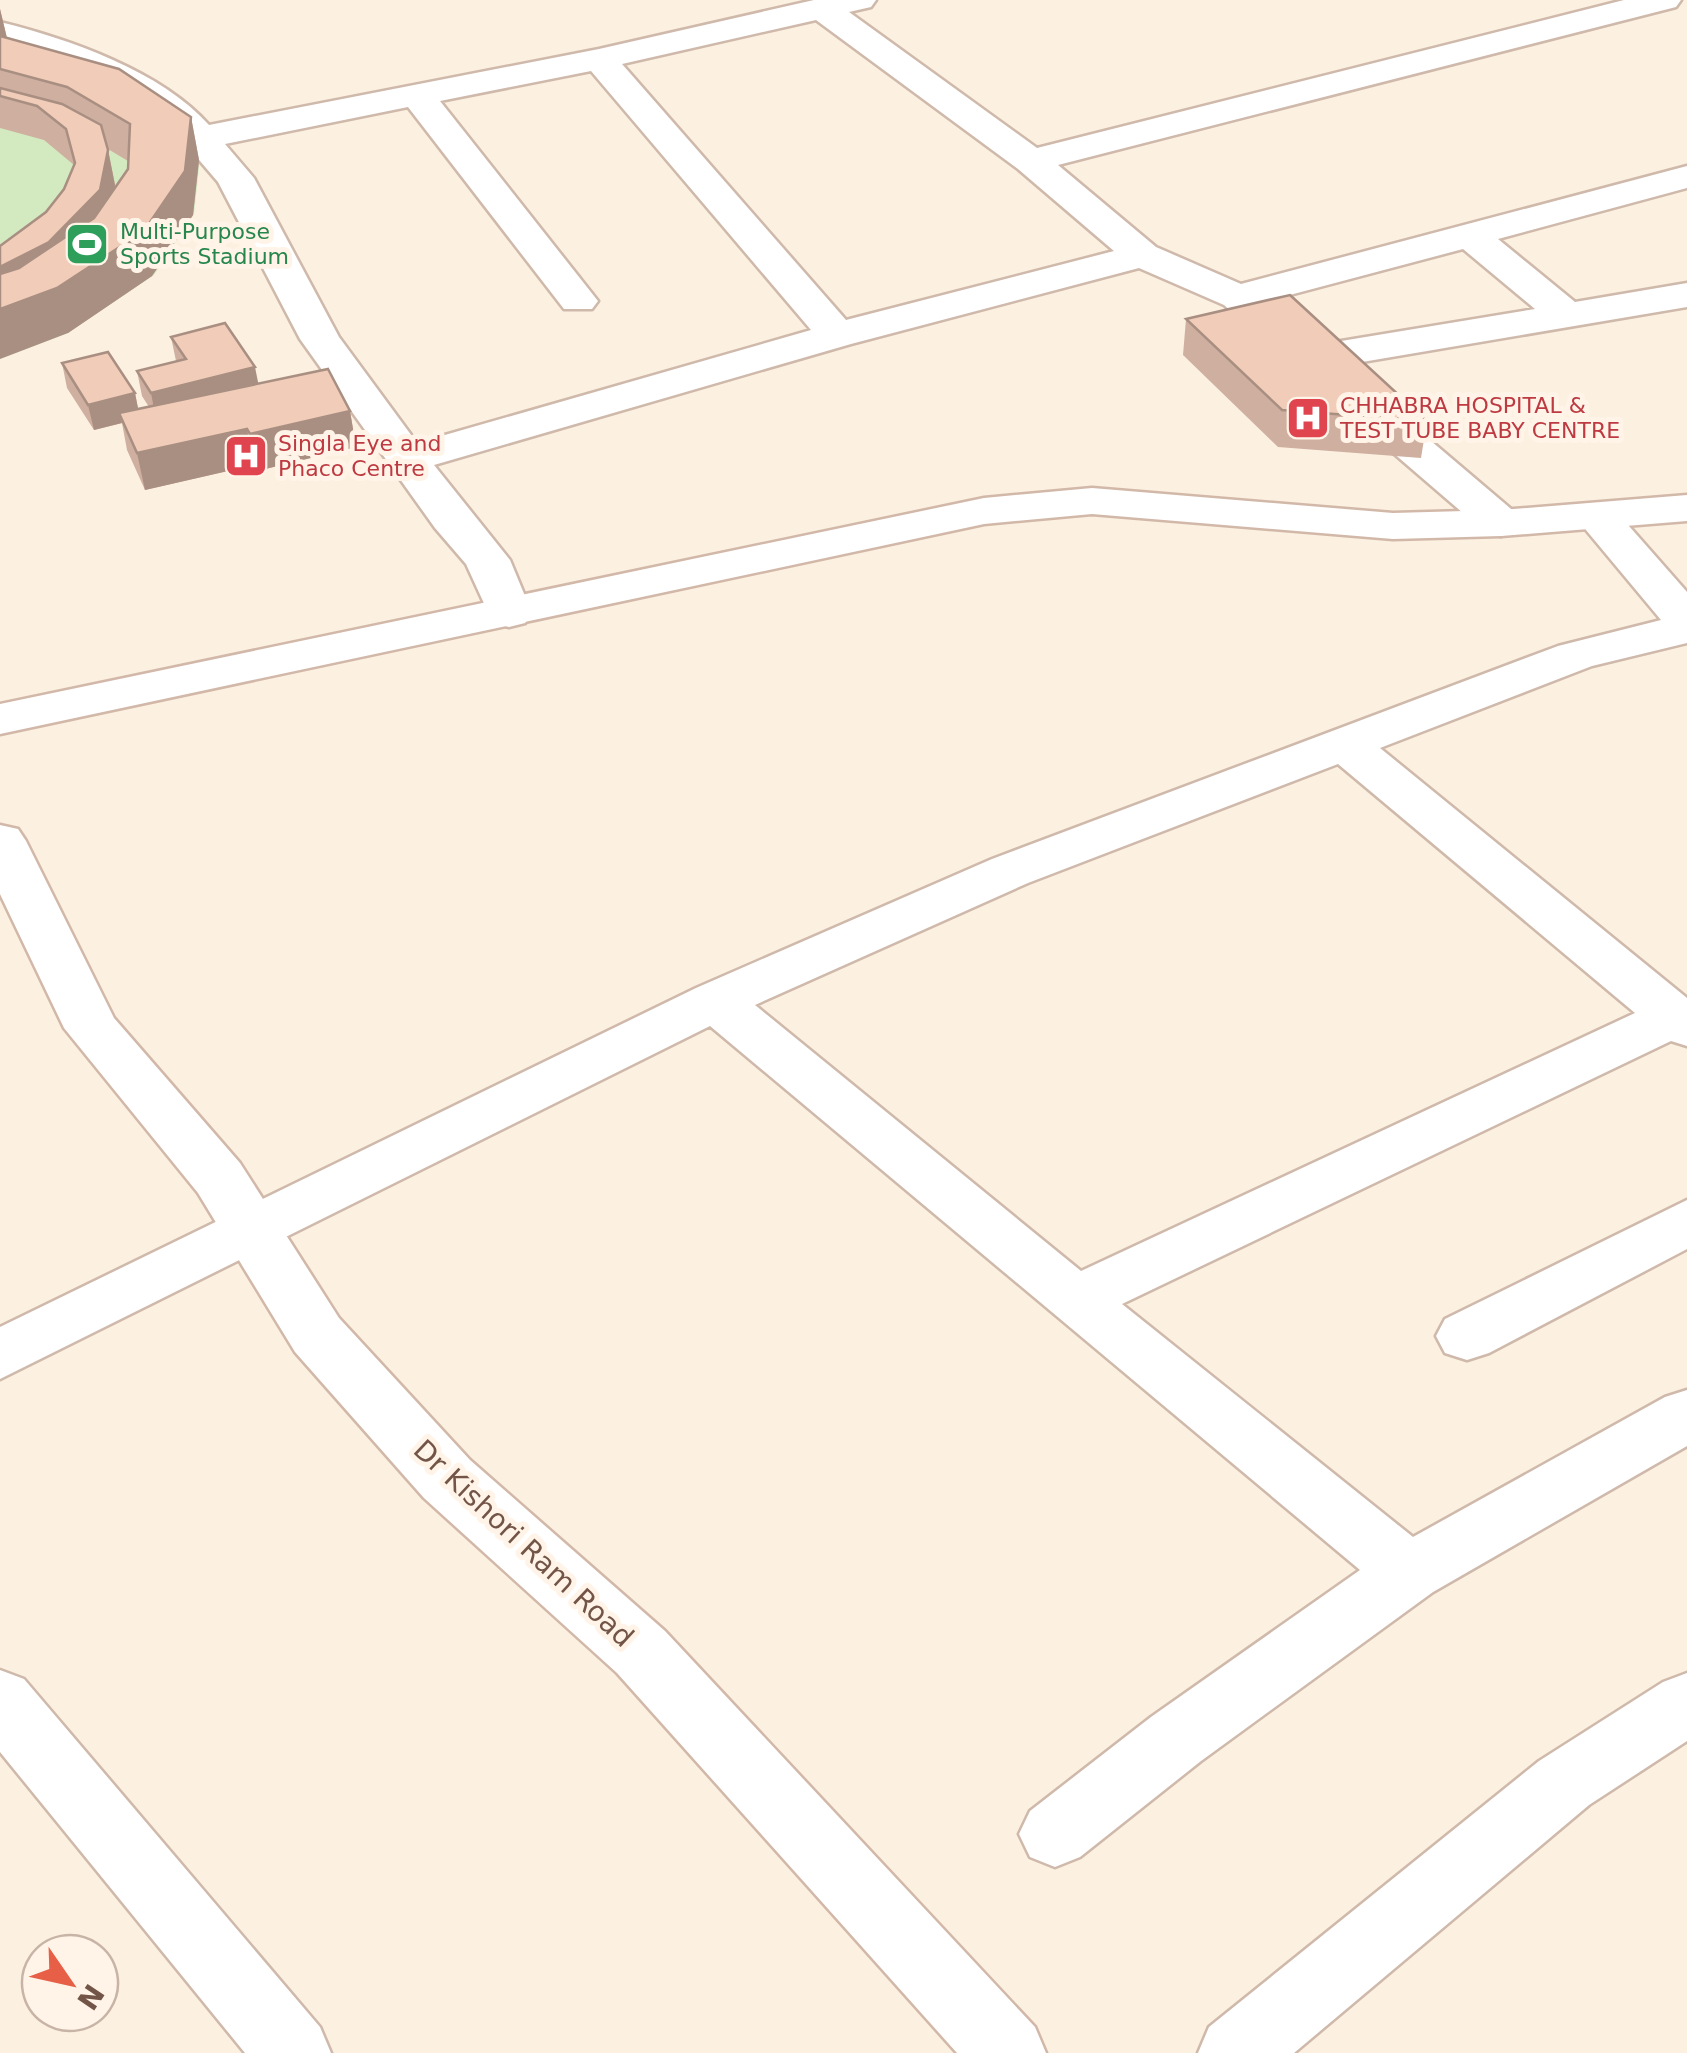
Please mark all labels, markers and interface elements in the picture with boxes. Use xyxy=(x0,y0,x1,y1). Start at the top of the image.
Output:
place label: Multi-Purpose Sports Stadium xyxy=(120,219,289,269)
sports icon: Multi-Purpose Sports Stadium xyxy=(64,221,110,267)
place label: CHHABRA HOSPITAL & TEST TUBE BABY CENTRE xyxy=(1339,393,1620,443)
hospital icon: CHHABRA HOSPITAL & TEST TUBE BABY CENTRE xyxy=(1285,395,1331,441)
place label: Singla Eye and Phaco Centre xyxy=(278,431,441,481)
hospital icon: Singla Eye and Phaco Centre xyxy=(223,433,269,479)
street label: Dr Kishori Ram Road xyxy=(407,1433,640,1654)
north arrow xyxy=(20,1933,120,2033)
text: N xyxy=(70,1978,111,2016)

